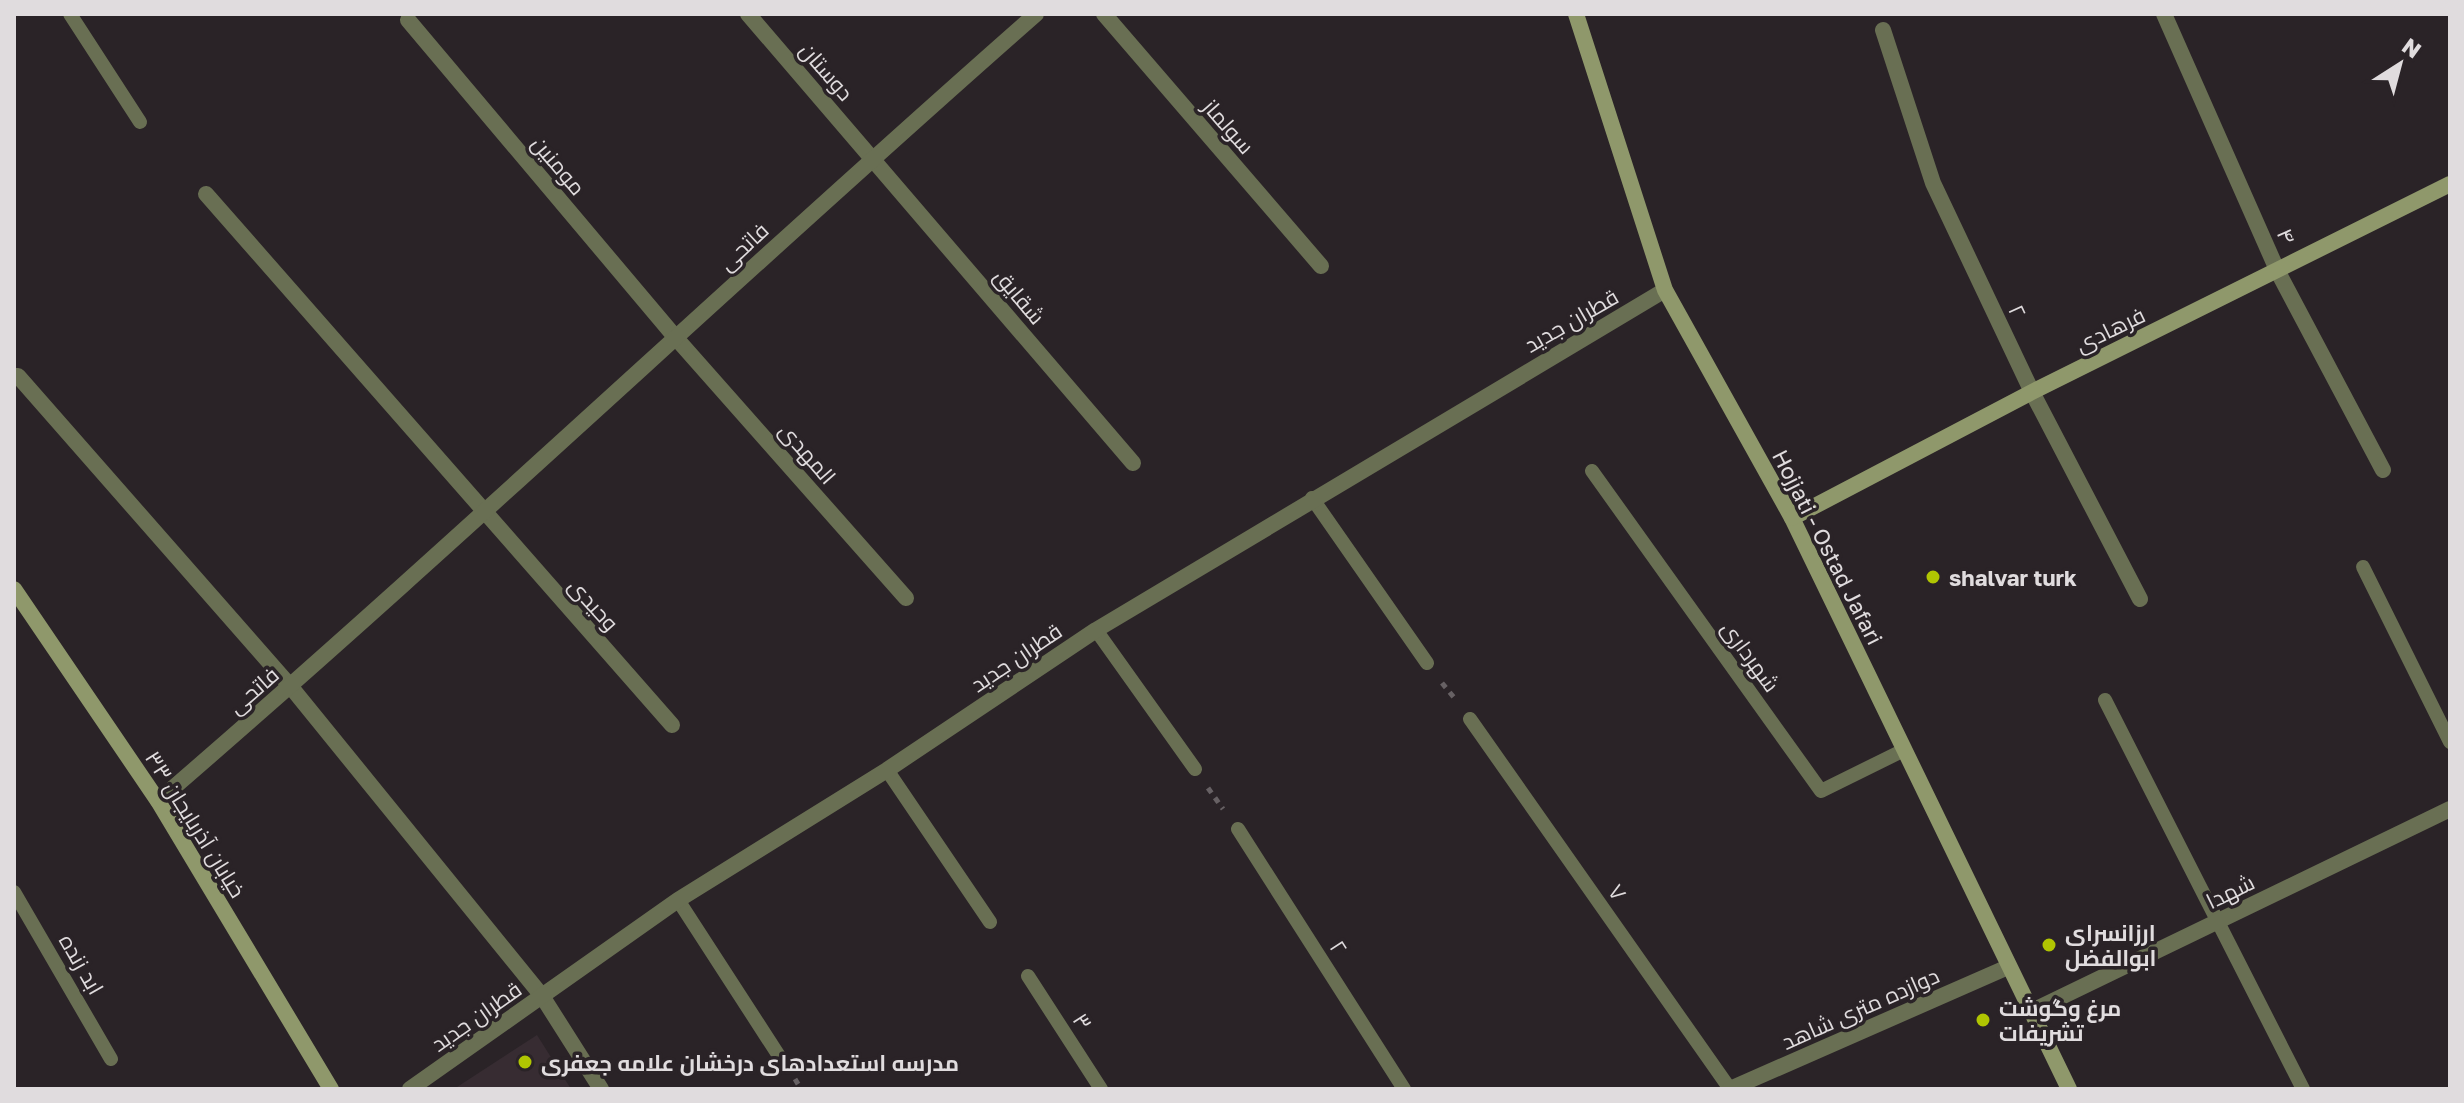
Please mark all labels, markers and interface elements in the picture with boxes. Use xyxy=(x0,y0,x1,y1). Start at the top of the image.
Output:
north arrow xyxy=(2360,24,2440,104)
text: N xyxy=(2397,32,2427,63)
street label: دوستان xyxy=(794,36,860,106)
street label: سولماز xyxy=(1196,91,1260,159)
street label: مومنین xyxy=(526,130,592,201)
street label: فاتحی xyxy=(712,216,774,277)
street label: ۴ xyxy=(2272,224,2302,248)
street label: شقایق xyxy=(988,263,1051,330)
street label: قطران جدید xyxy=(1519,282,1623,358)
street label: ۲ xyxy=(2003,300,2033,322)
street label: فرهادی xyxy=(2071,301,2149,357)
street label: المهدی xyxy=(773,417,842,490)
street label: Hojjati - Ostad Jafari xyxy=(1767,445,1889,649)
place label: shalvar turk xyxy=(1949,564,2077,591)
marker: shalvar turk xyxy=(1924,568,1942,586)
street label: وحیدی xyxy=(563,572,625,636)
street label: شهرداری xyxy=(1715,615,1786,697)
street label: قطران جدید xyxy=(965,617,1067,697)
street label: فاتحی xyxy=(222,661,285,720)
street label: خیابان آذربایجان ۳۳ xyxy=(140,746,252,902)
street label: شهدا xyxy=(2201,868,2259,915)
street label: ۷ xyxy=(1603,879,1633,905)
place label: ارزانسرای ابوالفضل xyxy=(2065,919,2156,972)
street label: ابد زنده xyxy=(54,929,110,999)
street label: ۲ xyxy=(1325,935,1353,959)
marker: ارزانسرای ابوالفضل xyxy=(2040,936,2058,954)
street label: دوازده متری شاهد xyxy=(1777,961,1943,1055)
street label: قطران جدید xyxy=(426,975,526,1057)
place label: مرغ وگوشت تشریفات xyxy=(1999,994,2121,1047)
street label: ۳ xyxy=(1068,1007,1098,1035)
marker: مرغ وگوشت تشریفات xyxy=(1974,1011,1992,1029)
place label: مدرسه استعدادهای درخشان علامه جعفری xyxy=(541,1049,959,1077)
marker: مدرسه استعدادهای درخشان علامه جعفری xyxy=(516,1053,534,1071)

